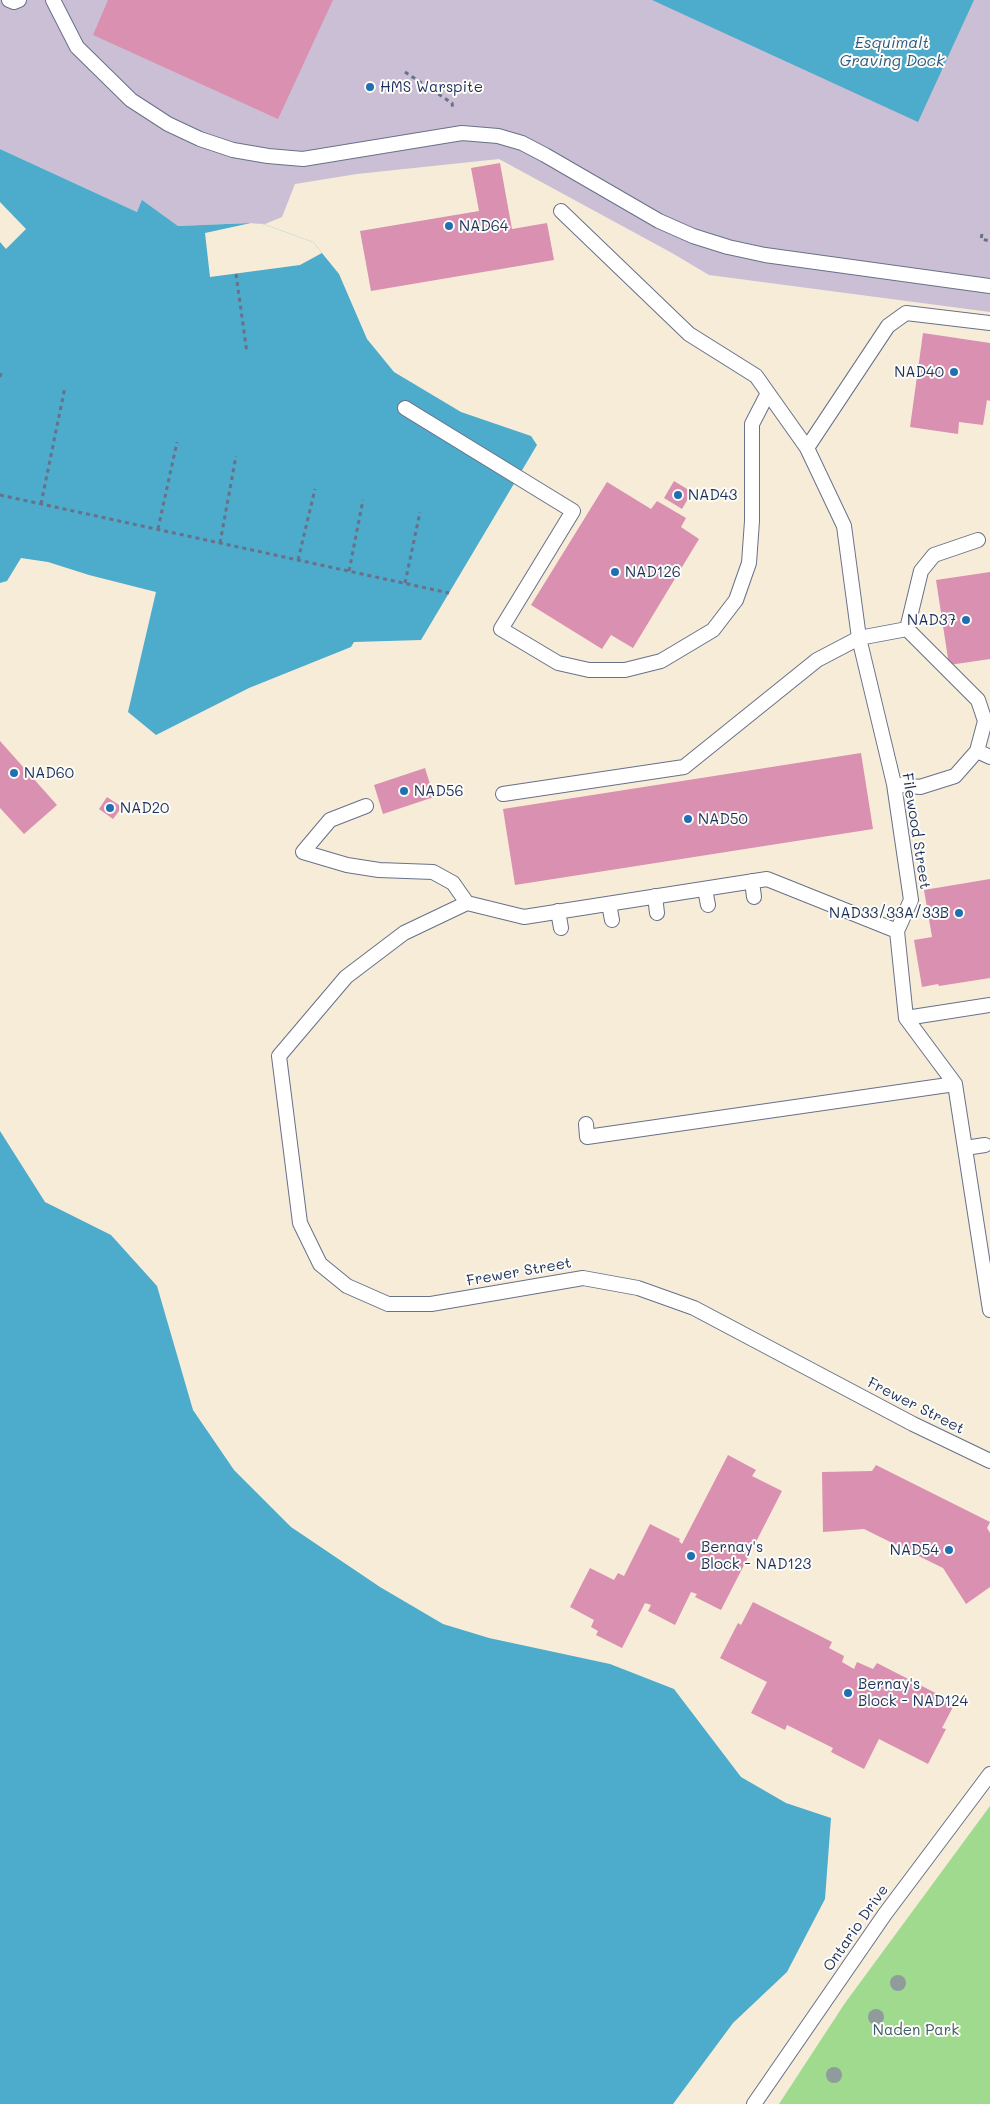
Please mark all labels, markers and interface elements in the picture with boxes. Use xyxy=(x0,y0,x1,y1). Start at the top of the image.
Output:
water label: Esquimalt Graving Dock xyxy=(840,33,944,71)
place label: HMS Warspite xyxy=(380,78,483,96)
marker: HMS Warspite xyxy=(364,81,376,93)
place label: NAD64 xyxy=(459,217,509,235)
marker: NAD64 xyxy=(443,220,455,232)
place label: NAD40 xyxy=(894,363,944,381)
marker: NAD40 xyxy=(948,366,960,378)
place label: NAD43 xyxy=(688,486,737,504)
marker: NAD43 xyxy=(672,489,684,501)
place label: NAD126 xyxy=(625,563,681,581)
marker: NAD126 xyxy=(609,566,621,578)
place label: NAD37 xyxy=(907,611,956,629)
marker: NAD37 xyxy=(960,614,972,626)
place label: NAD60 xyxy=(24,764,74,782)
marker: NAD60 xyxy=(8,767,20,779)
street label: Filewood Street xyxy=(898,772,934,890)
place label: NAD56 xyxy=(414,782,464,800)
marker: NAD56 xyxy=(398,785,410,797)
place label: NAD20 xyxy=(120,799,169,817)
marker: NAD20 xyxy=(104,802,116,814)
place label: NAD50 xyxy=(698,810,748,828)
marker: NAD50 xyxy=(682,813,694,825)
place label: NAD33/33A/33B xyxy=(829,904,949,922)
marker: NAD33/33A/33B xyxy=(953,907,965,919)
street label: Frewer Street xyxy=(465,1254,573,1290)
street label: Frewer Street xyxy=(865,1374,967,1438)
place label: Bernay's Block - NAD123 xyxy=(701,1538,811,1573)
place label: NAD54 xyxy=(890,1541,939,1559)
marker: NAD54 xyxy=(943,1544,955,1556)
marker: Bernay's Block - NAD123 xyxy=(685,1550,697,1562)
place label: Bernay's Block - NAD124 xyxy=(858,1675,968,1710)
marker: Bernay's Block - NAD124 xyxy=(842,1687,854,1699)
street label: Ontario Drive xyxy=(819,1881,893,1975)
park label: Naden Park xyxy=(873,2021,959,2039)

